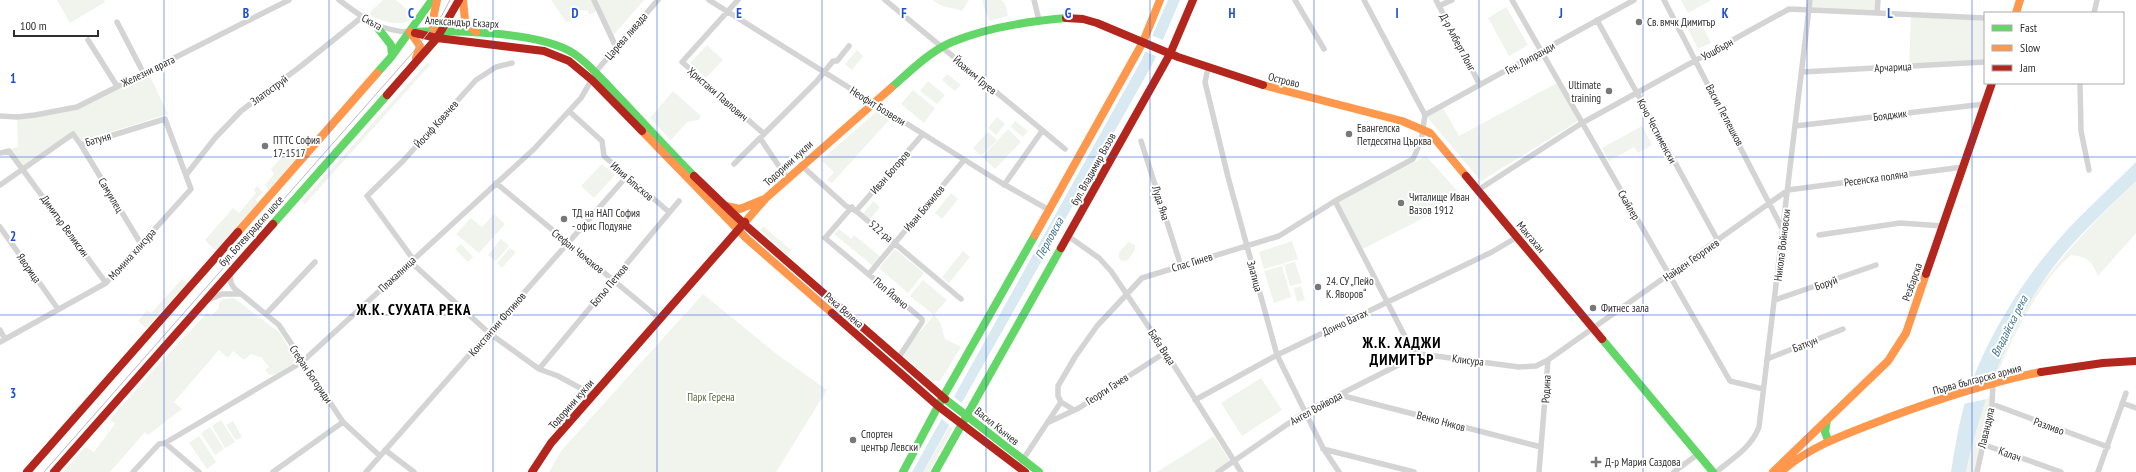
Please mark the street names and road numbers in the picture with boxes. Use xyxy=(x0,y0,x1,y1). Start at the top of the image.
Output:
street label: Царева ливада xyxy=(602,9,650,63)
street label: Скъта xyxy=(359,11,385,33)
street label: Д-р Алберт Лонг xyxy=(1437,11,1479,74)
street label: Александър Екзарх xyxy=(425,13,500,31)
street label: Уошбърн xyxy=(1699,34,1736,63)
street label: Ген. Липранди xyxy=(1503,39,1557,77)
street label: Железни врата xyxy=(118,52,177,90)
street label: Йоаким Груев xyxy=(950,53,1000,98)
street label: Арчарица xyxy=(1874,59,1912,75)
street label: Христаки Павлович xyxy=(685,64,751,124)
street label: Острово xyxy=(1267,69,1301,91)
street label: Златоструй xyxy=(248,72,291,108)
street label: Васил Петлешков xyxy=(1703,82,1747,149)
street label: Неофит Бозвели xyxy=(847,83,909,129)
street label: Кочо Честименски xyxy=(1634,96,1680,166)
street label: Йосиф Ковачев xyxy=(411,97,462,151)
street label: Бояджик xyxy=(1872,106,1908,124)
street label: Батуня xyxy=(84,129,112,149)
street label: бул. Владимир Вазов xyxy=(1067,130,1119,208)
street label: Тодорини кукли xyxy=(760,137,816,189)
street label: Иван Богоров xyxy=(867,147,913,197)
street label: Илия Блъсков xyxy=(607,158,657,204)
street label: Ресенска поляна xyxy=(1843,167,1909,189)
street label: Самуилец xyxy=(95,175,127,215)
street label: Иван Божилов xyxy=(901,182,948,234)
street label: Луда Яна xyxy=(1149,183,1173,222)
street label: Скайлер xyxy=(1615,187,1643,223)
street label: Димитър Великсин xyxy=(38,192,92,260)
street label: бул. Ботевградско шосе xyxy=(215,192,287,269)
street label: Никола Войновски xyxy=(1771,208,1793,282)
street label: 522-ра xyxy=(866,217,896,245)
street label: Макгахан xyxy=(1514,218,1548,256)
street label: Момина клисура xyxy=(105,225,159,283)
street label: Стефан Чомаков xyxy=(549,226,608,277)
street label: Найден Георгиев xyxy=(1660,235,1722,285)
street label: Спас Гинев xyxy=(1170,249,1215,275)
street label: Яворица xyxy=(14,250,44,286)
street label: Плакалница xyxy=(375,253,419,295)
street label: Златица xyxy=(1244,259,1266,293)
street label: Ботьо Петков xyxy=(587,260,631,309)
street label: Резбарска xyxy=(1899,261,1925,303)
street label: Боруй xyxy=(1813,273,1839,293)
street label: Поп Йовчо xyxy=(870,274,912,312)
street label: Константин Фотинов xyxy=(465,289,529,359)
street label: Река Велека xyxy=(822,289,866,331)
street label: Дончо Ватах xyxy=(1320,305,1370,339)
street label: Баба Вида xyxy=(1145,326,1179,368)
street label: Баткун xyxy=(1790,333,1820,355)
street label: Стефан Богориди xyxy=(287,342,336,406)
street label: Клисура xyxy=(1451,351,1485,369)
street label: Първа българска армия xyxy=(1931,360,2023,398)
street label: Георги Гачев xyxy=(1083,370,1131,408)
street label: Родина xyxy=(1538,375,1554,403)
street label: Тодорини кукли xyxy=(545,376,597,432)
street label: Ангел Войвода xyxy=(1287,388,1345,428)
street label: Васил Кънчев xyxy=(972,404,1022,448)
street label: Лавандула xyxy=(1974,406,1997,451)
street label: Венко Ников xyxy=(1415,408,1467,434)
street label: Разливо xyxy=(2032,414,2066,438)
street label: Калач xyxy=(1997,443,2023,465)

